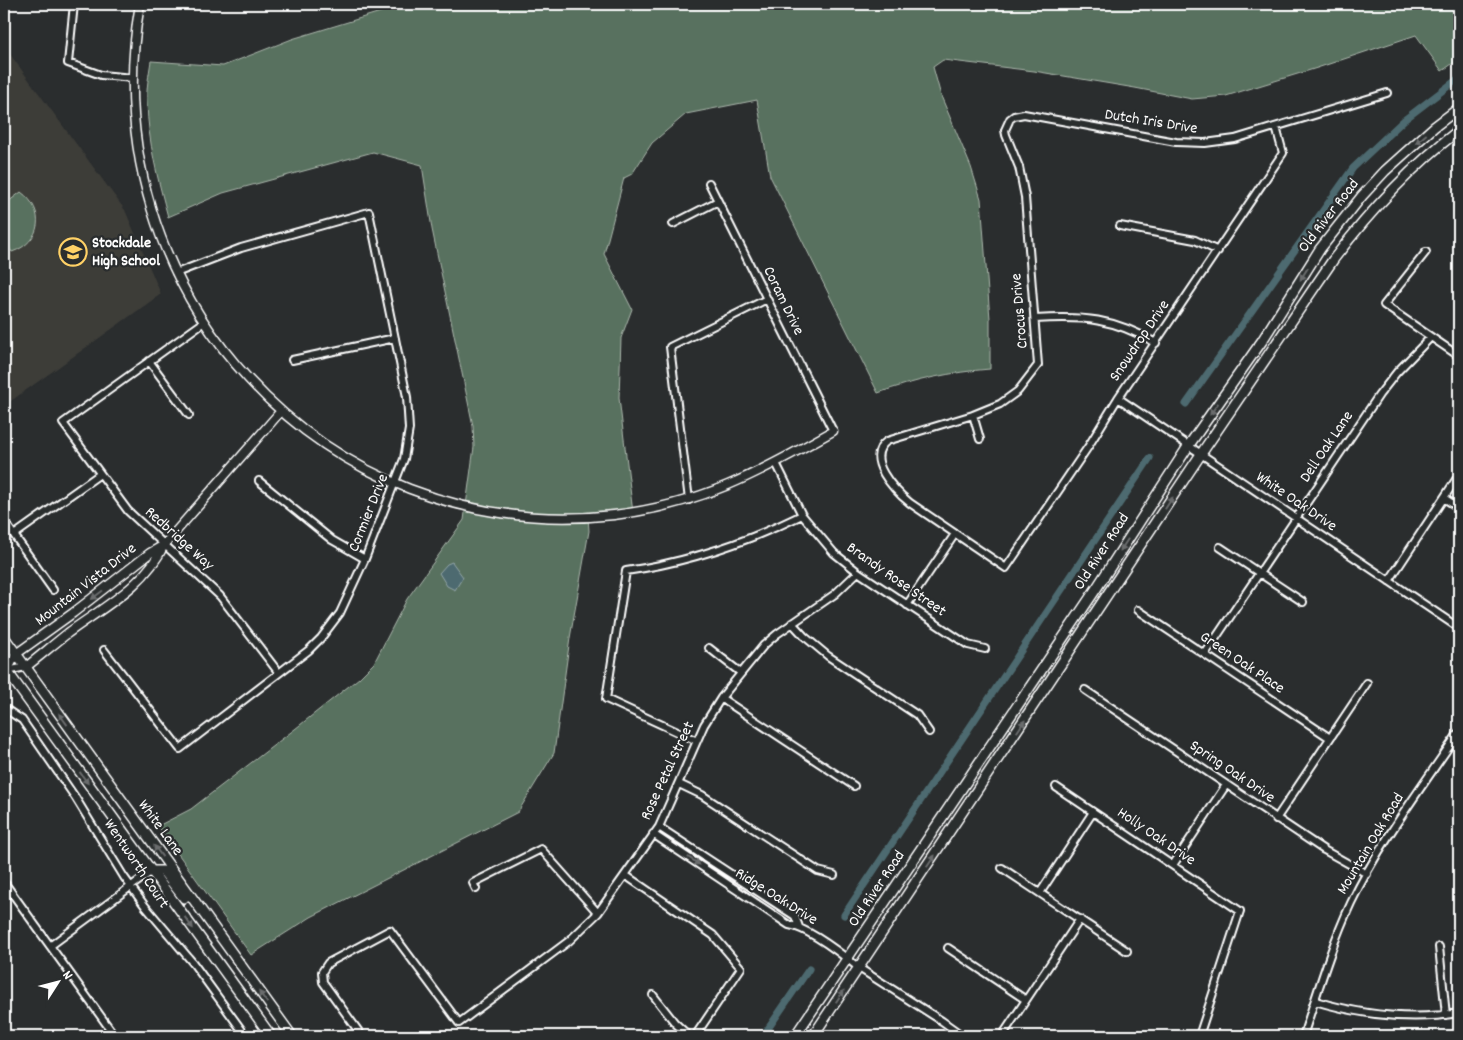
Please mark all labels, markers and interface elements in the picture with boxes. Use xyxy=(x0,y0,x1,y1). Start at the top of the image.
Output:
street label: Dutch Iris Drive xyxy=(1103,103,1199,141)
one-way arrow xyxy=(1415,133,1428,144)
street label: Old River Road xyxy=(1293,174,1365,258)
place label: Stockdale High School xyxy=(92,232,160,273)
school or university icon: Stockdale High School xyxy=(58,237,88,267)
street label: Coram Drive xyxy=(756,263,810,339)
one-way arrow xyxy=(1299,267,1309,281)
street label: Crocus Drive xyxy=(1005,272,1035,350)
street label: Snowdrop Drive xyxy=(1104,295,1176,387)
one-way arrow xyxy=(1209,402,1219,416)
street label: Dell Oak Lane xyxy=(1295,407,1359,487)
street label: White Oak Drive xyxy=(1251,466,1341,538)
street label: Cormier Drive xyxy=(343,471,395,555)
one-way arrow xyxy=(1164,496,1174,509)
street label: Redbridge Way xyxy=(139,502,219,577)
street label: Old River Road xyxy=(1068,509,1136,595)
street label: Brandy Rose Street xyxy=(841,537,951,623)
street label: Mountain Vista Drive xyxy=(30,538,142,632)
one-way arrow xyxy=(1120,538,1129,552)
one-way arrow xyxy=(90,590,104,600)
street label: Green Oak Place xyxy=(1195,626,1289,700)
one-way arrow xyxy=(58,712,68,726)
street label: Rose Petal Street xyxy=(635,718,701,824)
one-way arrow xyxy=(1016,719,1026,732)
street label: Spring Oak Drive xyxy=(1184,735,1280,809)
one-way arrow xyxy=(79,771,89,784)
street label: Mountain Oak Road xyxy=(1332,789,1410,899)
street label: White Lane xyxy=(132,795,188,861)
street label: Holly Oak Drive xyxy=(1112,802,1200,872)
street label: Wentworth Court xyxy=(98,815,175,913)
one-way arrow xyxy=(153,844,163,858)
street label: Old River Road xyxy=(843,846,911,932)
one-way arrow xyxy=(926,854,936,867)
one-way arrow xyxy=(687,857,701,866)
street label: Ridge Oak Drive xyxy=(730,862,822,932)
one-way arrow xyxy=(184,916,195,929)
north arrow xyxy=(32,958,82,1008)
text: N xyxy=(57,967,77,984)
one-way arrow xyxy=(836,989,845,1002)
one-way arrow xyxy=(258,990,268,1004)

